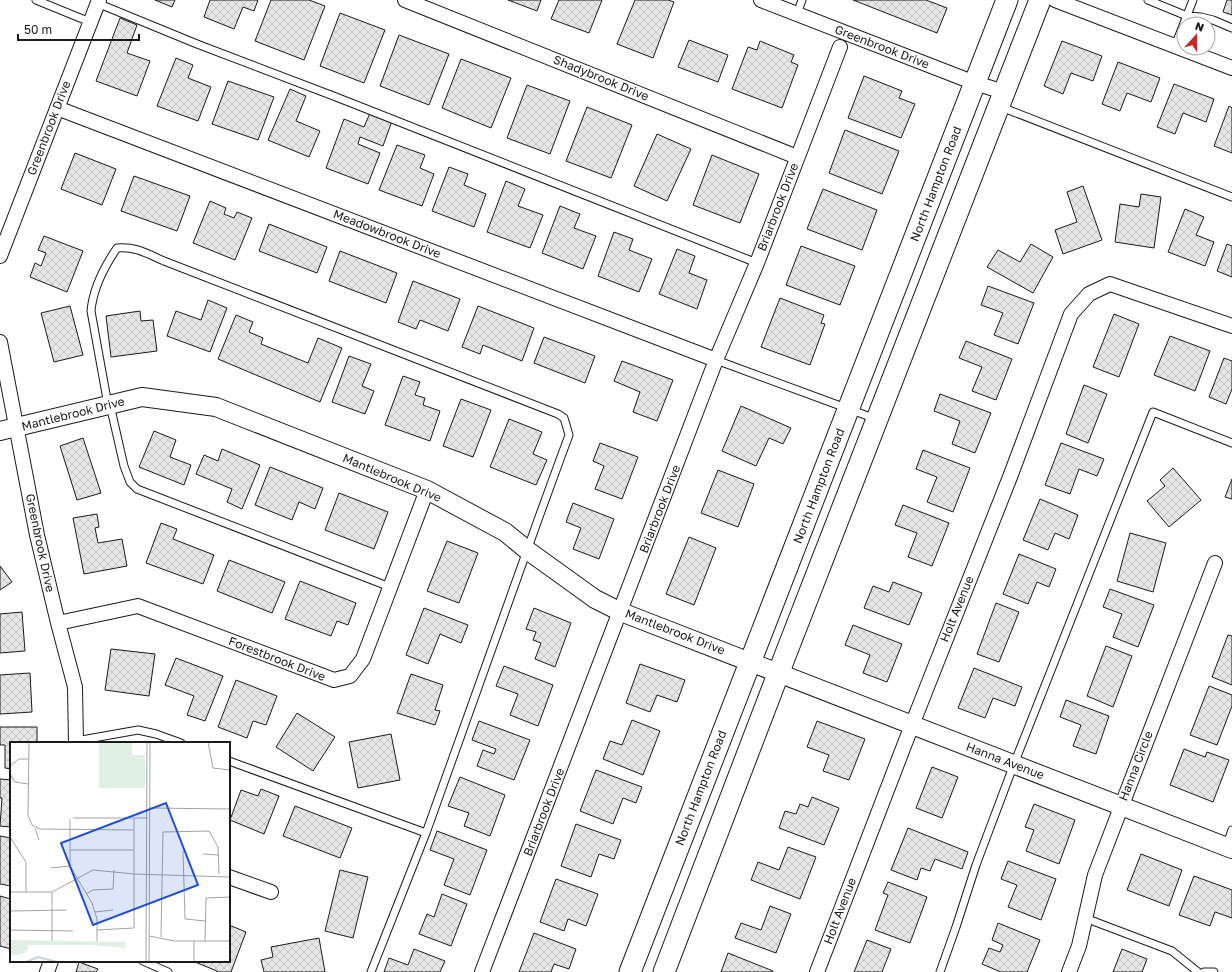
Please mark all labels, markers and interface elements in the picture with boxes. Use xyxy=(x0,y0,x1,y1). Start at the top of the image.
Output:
scale bar xyxy=(18,16,139,42)
north arrow xyxy=(1176,16,1216,56)
text: N xyxy=(1194,19,1206,34)
text: 50 m xyxy=(24,22,52,37)
street label: Greenbrook Drive xyxy=(833,22,932,71)
street label: Shadybrook Drive xyxy=(551,52,651,104)
street label: Greenbrook Drive xyxy=(24,78,73,177)
street label: North Hampton Road xyxy=(907,124,964,244)
street label: Briarbrook Drive xyxy=(754,161,801,253)
street label: Meadowbrook Drive xyxy=(331,206,443,261)
street label: Mantlebrook Drive xyxy=(20,393,126,434)
street label: North Hampton Road xyxy=(790,426,847,546)
street label: Mantlebrook Drive xyxy=(341,450,444,505)
street label: Briarbrook Drive xyxy=(636,463,683,555)
street label: Greenbrook Drive xyxy=(23,492,58,593)
street label: Holt Avenue xyxy=(936,573,977,644)
street label: Mantlebrook Drive xyxy=(623,606,727,657)
street label: Forestbrook Drive xyxy=(227,633,328,684)
street label: North Hampton Road xyxy=(672,728,729,848)
street label: Hanna Circle xyxy=(1115,729,1156,803)
street label: Hanna Avenue xyxy=(964,739,1047,782)
inset map xyxy=(10,742,230,962)
street label: Briarbrook Drive xyxy=(520,766,567,858)
street label: Holt Avenue xyxy=(820,875,859,946)

